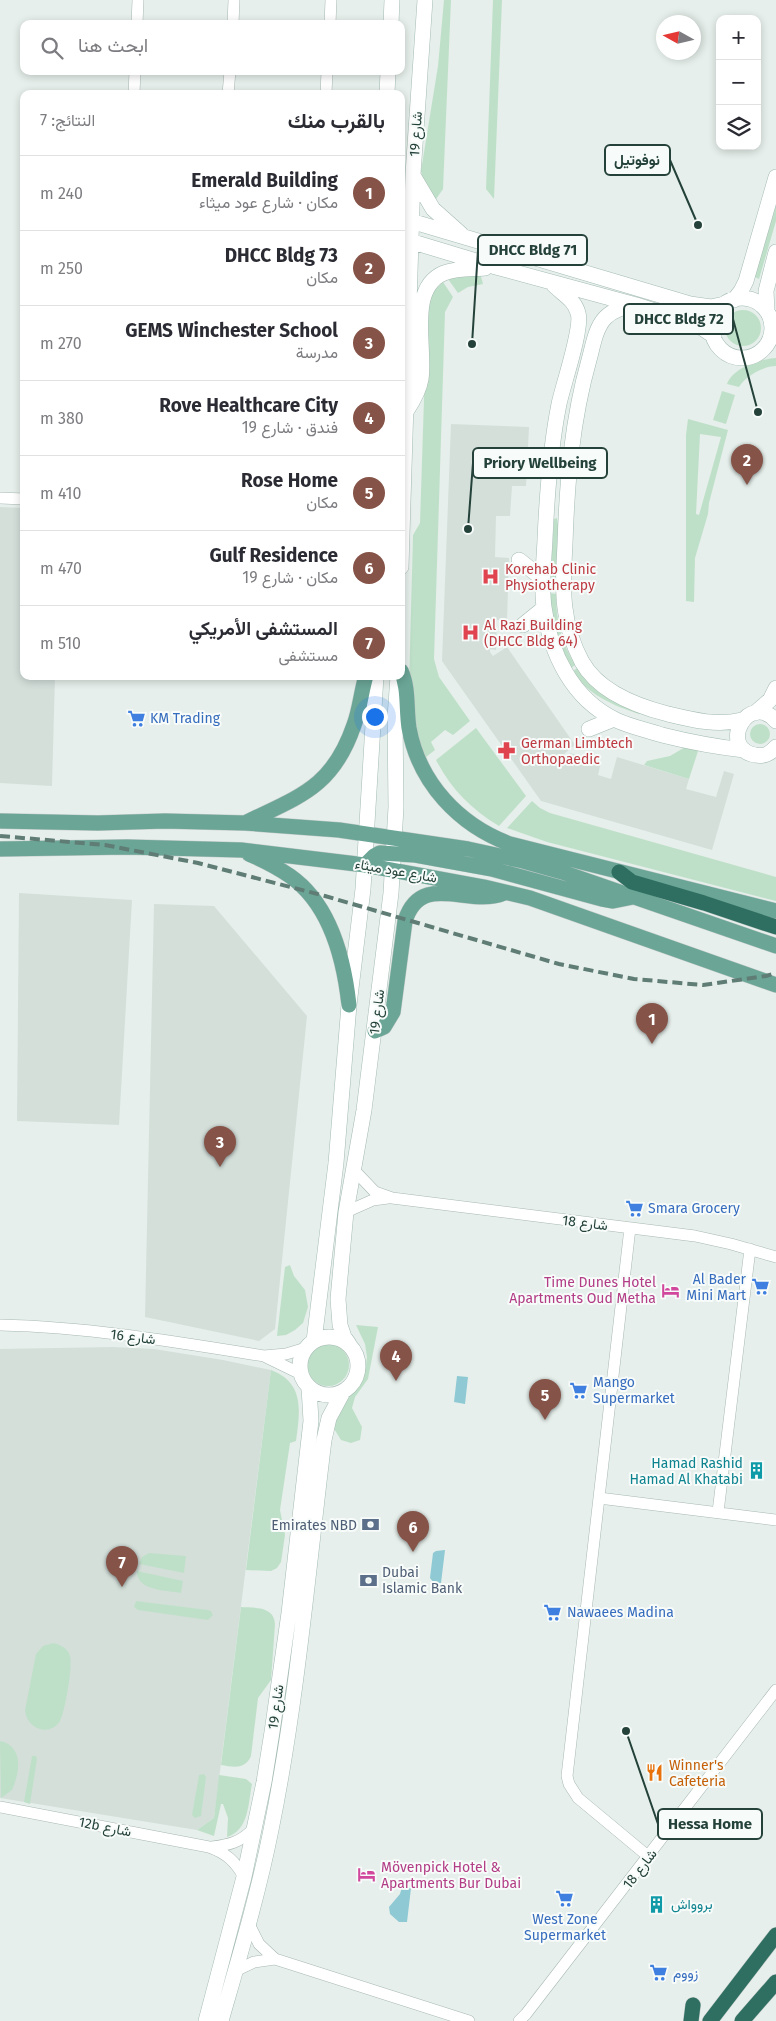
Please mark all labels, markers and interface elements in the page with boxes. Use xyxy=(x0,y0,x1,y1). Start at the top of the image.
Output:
north arrow xyxy=(656,15,701,60)
map controls xyxy=(716,15,761,150)
button: + xyxy=(716,15,761,60)
search box xyxy=(20,20,405,75)
icon: search xyxy=(38,34,66,62)
text: ابحث هنا xyxy=(78,34,148,57)
button: − xyxy=(716,60,761,105)
button: layers xyxy=(716,105,761,150)
text: بالقرب منك xyxy=(288,108,385,134)
text: النتائج: 7 xyxy=(40,111,95,130)
street label: شارع 19 xyxy=(406,111,428,157)
callout: نوفوتيل xyxy=(605,145,670,175)
text: نوفوتيل xyxy=(614,151,660,169)
text: Emerald Building xyxy=(191,169,338,192)
text: 240 m xyxy=(40,184,83,203)
text: 1 xyxy=(365,184,373,203)
text: مكان · شارع عود ميثاء xyxy=(199,193,338,212)
callout: DHCC Bldg 71 xyxy=(478,235,587,265)
text: DHCC Bldg 71 xyxy=(489,241,577,259)
text: DHCC Bldg 73 xyxy=(225,244,338,267)
text: 250 m xyxy=(40,259,83,278)
text: 2 xyxy=(365,259,373,278)
text: مكان xyxy=(306,268,338,287)
callout: DHCC Bldg 72 xyxy=(624,304,733,334)
text: DHCC Bldg 72 xyxy=(634,310,724,328)
text: GEMS Winchester School xyxy=(125,319,338,342)
text: 270 m xyxy=(40,334,82,353)
text: 3 xyxy=(365,334,373,353)
text: مدرسة xyxy=(296,343,338,362)
text: Rove Healthcare City xyxy=(159,394,338,417)
text: 380 m xyxy=(40,409,84,428)
text: 4 xyxy=(364,409,374,428)
text: فندق · شارع 19 xyxy=(242,418,338,437)
pin: 2 xyxy=(731,444,763,485)
callout: Priory Wellbeing xyxy=(473,448,607,478)
text: Priory Wellbeing xyxy=(483,454,597,472)
text: Rose Home xyxy=(241,469,338,492)
text: 410 m xyxy=(40,484,81,503)
text: 5 xyxy=(365,484,373,503)
text: مكان xyxy=(306,493,338,512)
text: Gulf Residence xyxy=(209,544,338,567)
text: 470 m xyxy=(40,559,82,578)
text: 6 xyxy=(364,559,374,578)
place label: Korehab Clinic Physiotherapy xyxy=(505,561,597,594)
hospital icon: Korehab Clinic Physiotherapy xyxy=(481,567,501,587)
text: مكان · شارع 19 xyxy=(242,568,338,587)
text: المستشفى الأمريكي xyxy=(189,617,338,640)
place label: Al Razi Building (DHCC Bldg 64) xyxy=(484,617,583,650)
hospital icon: Al Razi Building (DHCC Bldg 64) xyxy=(460,623,480,643)
text: 510 m xyxy=(40,634,81,653)
text: 7 xyxy=(365,634,373,653)
text: مستشفى xyxy=(278,646,338,665)
your location xyxy=(362,704,388,730)
supermarket icon: KM Trading xyxy=(126,708,146,728)
place label: KM Trading xyxy=(150,710,221,727)
place label: German Limbtech Orthopaedic xyxy=(521,735,633,768)
pharmacy icon: German Limbtech Orthopaedic xyxy=(497,741,517,761)
street label: شارع عود ميثاء xyxy=(353,855,438,889)
street label: شارع 19 xyxy=(366,988,390,1036)
pin: 1 xyxy=(636,1003,668,1044)
pin: 3 xyxy=(204,1126,236,1167)
supermarket icon: Smara Grocery xyxy=(624,1198,644,1218)
place label: Smara Grocery xyxy=(648,1200,740,1217)
street label: شارع 18 xyxy=(561,1212,609,1236)
place label: Al Bader Mini Mart xyxy=(686,1271,747,1304)
place label: Time Dunes Hotel Apartments Oud Metha xyxy=(509,1274,656,1307)
supermarket icon: Al Bader Mini Mart xyxy=(750,1277,770,1297)
hotel icon: Time Dunes Hotel Apartments Oud Metha xyxy=(660,1280,680,1300)
street label: شارع 16 xyxy=(109,1326,157,1350)
pin: 4 xyxy=(380,1340,412,1381)
place label: Mango Supermarket xyxy=(593,1374,676,1407)
pin: 5 xyxy=(529,1379,561,1420)
supermarket icon: Mango Supermarket xyxy=(569,1380,589,1400)
place label: Hamad Rashid Hamad Al Khatabi xyxy=(629,1455,743,1488)
building icon: Hamad Rashid Hamad Al Khatabi xyxy=(747,1461,767,1481)
pin: 6 xyxy=(397,1511,429,1552)
bank icon: Emirates NBD xyxy=(361,1515,381,1535)
place label: Emirates NBD xyxy=(271,1517,357,1534)
pin: 7 xyxy=(106,1546,138,1587)
place label: Dubai Islamic Bank xyxy=(382,1564,463,1597)
bank icon: Dubai Islamic Bank xyxy=(358,1570,378,1590)
supermarket icon: Nawaees Madina xyxy=(543,1602,563,1622)
place label: Nawaees Madina xyxy=(567,1604,674,1621)
street label: شارع 19 xyxy=(264,1683,290,1731)
place label: Winner's Cafeteria xyxy=(669,1757,726,1790)
restaurant icon: Winner's Cafeteria xyxy=(645,1763,665,1783)
callout: Hessa Home xyxy=(658,1809,762,1839)
street label: 12b شارع xyxy=(77,1814,133,1842)
text: Hessa Home xyxy=(668,1815,752,1833)
street label: شارع 18 xyxy=(619,1846,662,1893)
place label: Mövenpick Hotel & Apartments Bur Dubai xyxy=(381,1859,521,1892)
hotel icon: Mövenpick Hotel & Apartments Bur Dubai xyxy=(357,1865,377,1885)
supermarket icon: West Zone Supermarket xyxy=(555,1889,575,1909)
building icon: بروواش xyxy=(647,1894,667,1914)
place label: بروواش xyxy=(671,1896,713,1913)
place label: West Zone Supermarket xyxy=(524,1911,607,1944)
supermarket icon: زووم xyxy=(649,1963,669,1983)
place label: زووم xyxy=(673,1965,699,1982)

